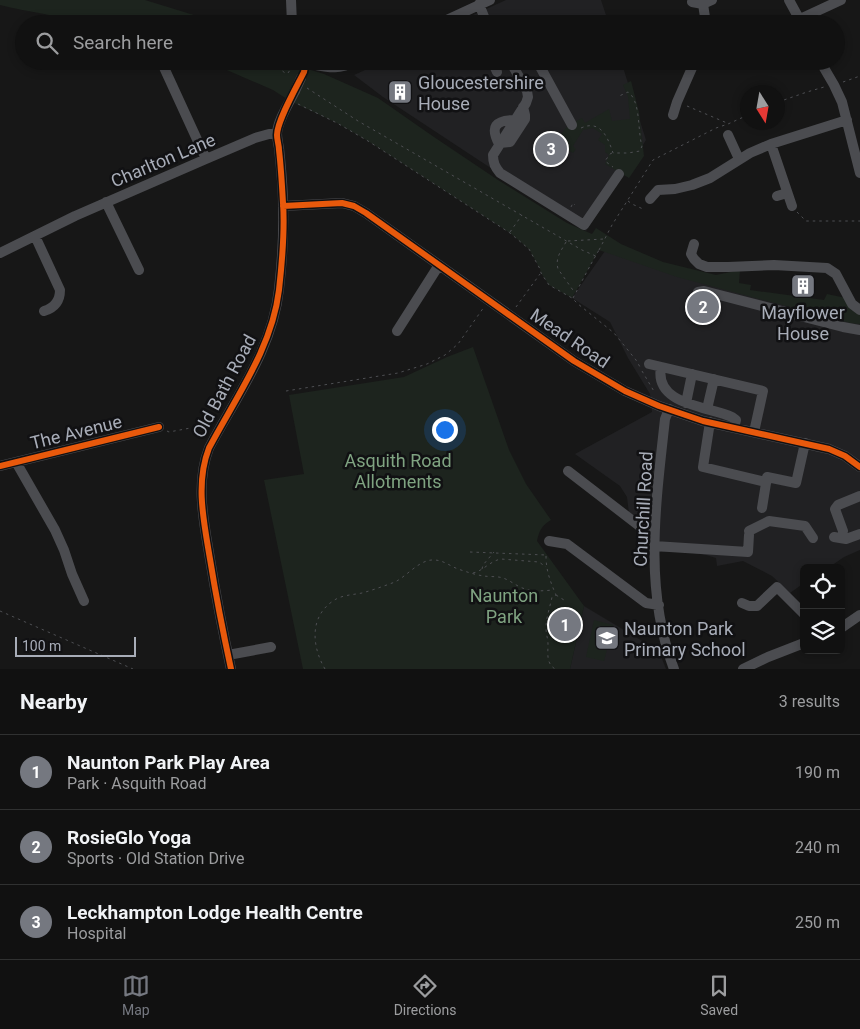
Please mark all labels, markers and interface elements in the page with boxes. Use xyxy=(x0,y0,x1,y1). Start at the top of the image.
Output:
search box xyxy=(15,15,845,70)
icon: search xyxy=(33,29,61,57)
text: Search here xyxy=(73,31,173,54)
place label: Gloucestershire House xyxy=(418,72,544,114)
building icon: Gloucestershire House xyxy=(387,79,413,105)
north arrow xyxy=(740,85,785,130)
street label: Charlton Lane xyxy=(108,129,218,191)
pin: 3 xyxy=(535,130,567,168)
building icon: Mayflower House xyxy=(790,273,816,299)
pin: 2 xyxy=(687,288,719,326)
place label: Mayflower House xyxy=(761,302,845,344)
street label: Mead Road xyxy=(526,304,614,372)
street label: Old Bath Road xyxy=(188,331,260,441)
street label: The Avenue xyxy=(28,410,124,454)
your location xyxy=(432,417,458,443)
park label: Asquith Road Allotments xyxy=(344,450,452,492)
street label: Churchill Road xyxy=(629,451,657,567)
map controls xyxy=(800,564,845,654)
button: locate xyxy=(800,564,845,609)
park label: Naunton Park xyxy=(470,585,538,627)
pin: 1 xyxy=(549,606,581,644)
button: layers xyxy=(800,609,845,654)
place label: Naunton Park Primary School xyxy=(624,618,746,660)
school or university icon: Naunton Park Primary School xyxy=(594,625,620,651)
scale bar xyxy=(15,634,136,657)
text: 100 m xyxy=(22,638,61,654)
text: Nearby xyxy=(20,690,87,714)
text: 3 results xyxy=(779,692,840,711)
text: Naunton Park Play Area xyxy=(67,751,270,774)
text: 1 xyxy=(31,763,41,782)
text: 190 m xyxy=(795,763,840,782)
text: Park · Asquith Road xyxy=(67,774,207,793)
text: RosieGlo Yoga xyxy=(67,826,191,849)
text: 2 xyxy=(31,838,41,857)
text: 240 m xyxy=(795,838,840,857)
text: Sports · Old Station Drive xyxy=(67,849,244,868)
text: Leckhampton Lodge Health Centre xyxy=(67,901,363,924)
text: 3 xyxy=(31,913,41,932)
text: 250 m xyxy=(795,913,840,932)
text: Hospital xyxy=(67,924,127,943)
tab: Map xyxy=(122,972,150,1018)
tab: Directions xyxy=(394,972,457,1018)
tab: Saved xyxy=(700,972,738,1018)

